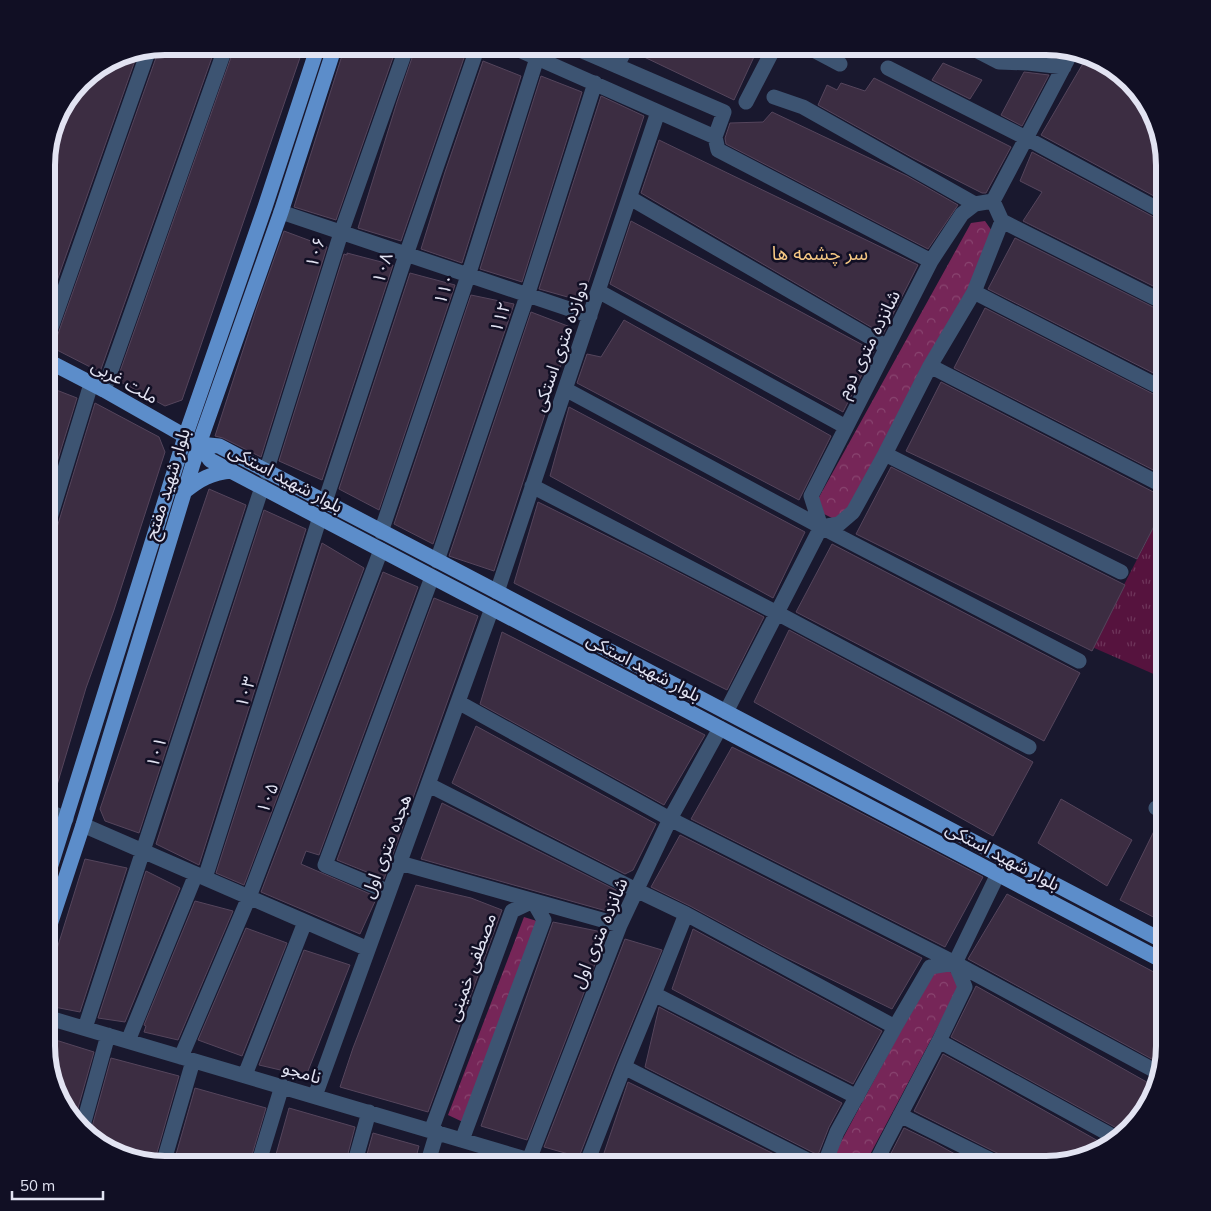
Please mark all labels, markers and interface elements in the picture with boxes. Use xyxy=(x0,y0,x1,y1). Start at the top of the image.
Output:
street label: ۱۰۶ xyxy=(299,234,331,270)
district label: سر چشمه ها xyxy=(772,241,868,266)
street label: ۱۰۸ xyxy=(366,250,398,286)
street label: ۱۱۰ xyxy=(428,271,460,307)
street label: دوازده متری استکی xyxy=(527,278,593,414)
street label: شانزده متری دوم xyxy=(831,286,908,403)
street label: ۱۱۲ xyxy=(484,299,516,335)
street label: ملت غربی xyxy=(88,353,162,409)
street label: بلوار شهید مفتح xyxy=(139,426,197,543)
street label: بلوار شهید استکی xyxy=(225,438,347,518)
street label: بلوار شهید استکی xyxy=(583,627,705,707)
street label: ۱۰۳ xyxy=(229,674,261,710)
street label: ۱۰۱ xyxy=(140,734,172,770)
street label: ۱۰۵ xyxy=(251,779,283,817)
street label: هجده متری اول xyxy=(356,791,416,901)
street label: بلوار شهید استکی xyxy=(942,816,1064,896)
street label: شانزده متری اول xyxy=(565,874,633,992)
street label: مصطفی خمینی xyxy=(441,910,501,1024)
street label: نامجو xyxy=(280,1055,324,1089)
scale bar xyxy=(12,1168,104,1200)
text: 50 m xyxy=(20,1176,55,1195)

